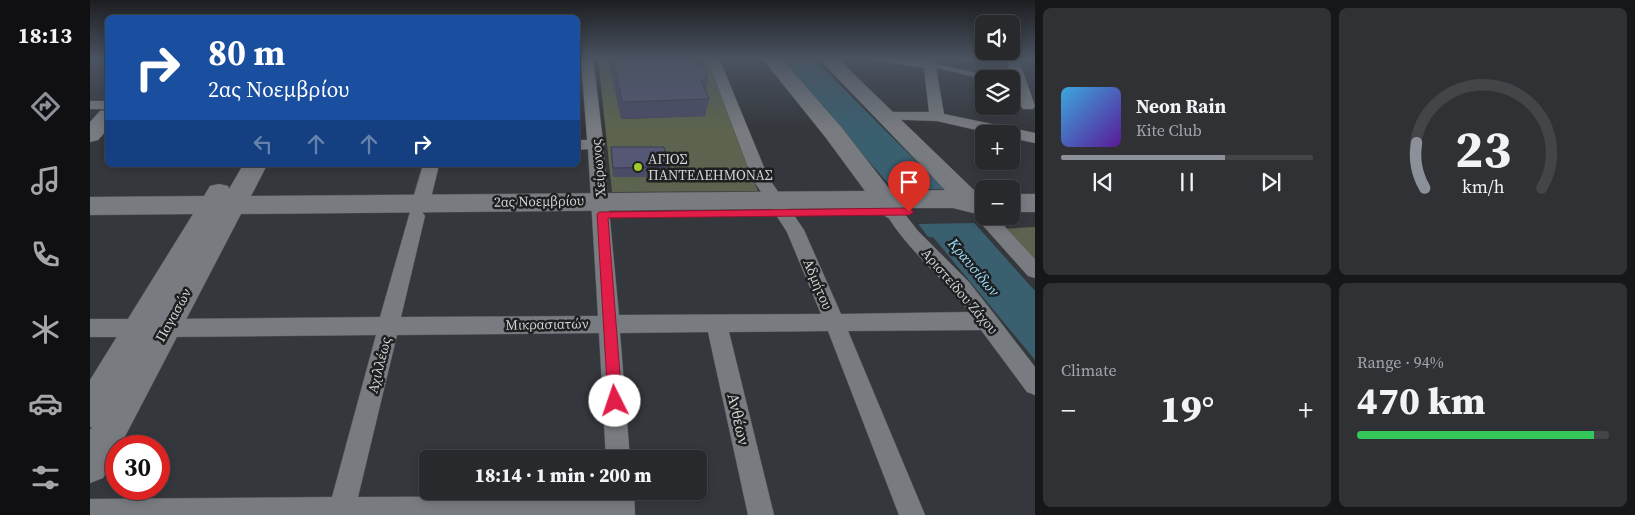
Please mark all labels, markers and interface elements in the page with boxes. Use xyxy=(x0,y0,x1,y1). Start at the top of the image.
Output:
map controls xyxy=(975,15,1020,225)
button: sound xyxy=(975,15,1020,60)
text: 18:13 xyxy=(18,20,72,50)
text: 80 m xyxy=(208,29,285,77)
icon: right xyxy=(125,35,190,100)
button: layers xyxy=(975,70,1020,115)
text: 2ας Νοεμβρίου xyxy=(208,74,349,104)
icon: directions xyxy=(28,89,63,124)
text: Neon Rain xyxy=(1136,93,1226,119)
text: 23 xyxy=(1455,113,1511,184)
text: Kite Club xyxy=(1136,119,1202,141)
button: + xyxy=(975,125,1020,170)
icon: left xyxy=(249,130,277,158)
icon: ahead xyxy=(302,130,330,158)
icon: ahead xyxy=(355,130,383,158)
icon: right xyxy=(408,130,436,158)
street label: Χείρωνος xyxy=(586,138,610,198)
place label: ΑΓΙΟΣ ΠΑΝΤΕΛΕΗΜΟΝΑΣ xyxy=(648,149,773,185)
marker: ΑΓΙΟΣ ΠΑΝΤΕΛΕΗΜΟΝΑΣ xyxy=(632,161,644,173)
pin xyxy=(888,161,930,212)
icon: music xyxy=(28,163,63,198)
icon: arrive xyxy=(895,168,923,196)
icon: previous xyxy=(1089,168,1117,196)
icon: pause xyxy=(1173,168,1201,196)
icon: next xyxy=(1257,168,1285,196)
text: km/h xyxy=(1462,174,1505,199)
button: − xyxy=(975,180,1020,225)
street label: 2ας Νοεμβρίου xyxy=(494,190,584,212)
water label: Κραυσίδων xyxy=(943,233,1005,301)
icon: phone xyxy=(28,237,63,272)
street label: Αριστείδου Ζάχου xyxy=(917,244,1003,338)
street label: Αδμήτου xyxy=(798,256,838,312)
street label: Παγασών xyxy=(150,284,196,345)
icon: climate xyxy=(28,312,63,347)
street label: Μικρασιατών xyxy=(505,313,589,335)
street label: Αχιλλέως xyxy=(362,335,396,395)
text: Range · 94% xyxy=(1357,351,1444,373)
text: Climate xyxy=(1061,359,1117,381)
position arrow xyxy=(588,374,640,426)
text: 470 km xyxy=(1357,375,1485,427)
text: 19° xyxy=(1160,383,1214,435)
icon: car xyxy=(28,386,63,421)
street label: Ανθέων xyxy=(722,391,756,447)
text: − xyxy=(1061,391,1076,429)
text: + xyxy=(1298,391,1313,429)
speed limit sign: 30 xyxy=(105,435,170,500)
icon: filters xyxy=(28,460,63,495)
text: 18:14 · 1 min · 200 m xyxy=(474,462,652,488)

